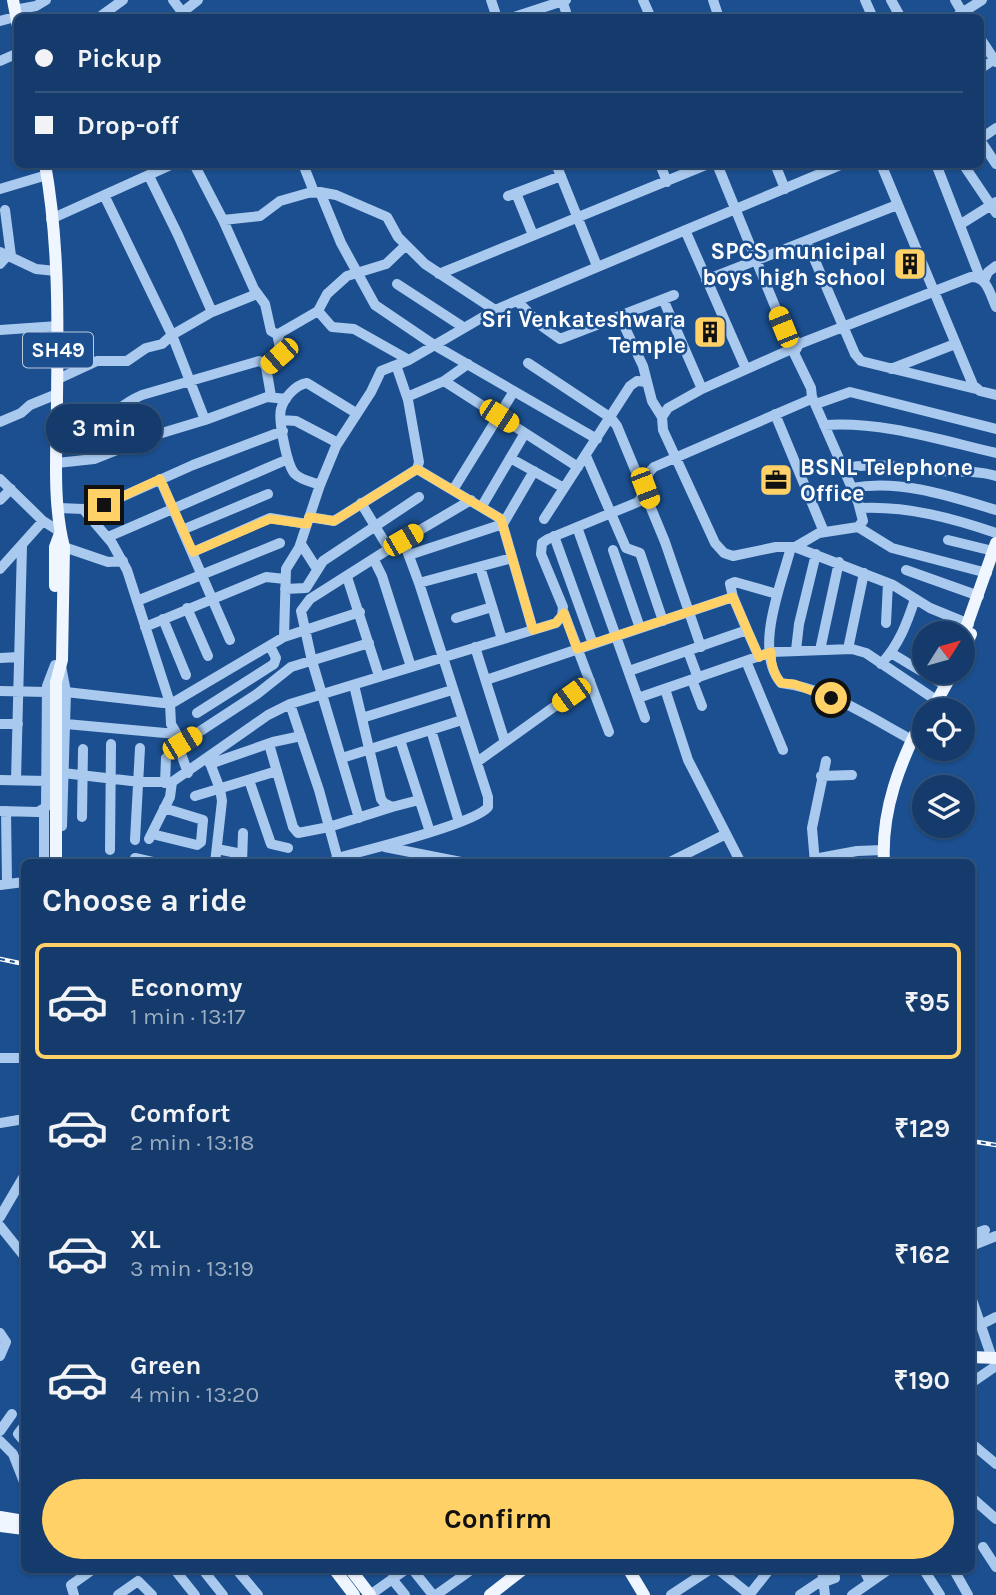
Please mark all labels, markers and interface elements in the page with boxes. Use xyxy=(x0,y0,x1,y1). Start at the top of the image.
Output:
text: Pickup xyxy=(77,43,162,74)
text: Drop-off xyxy=(77,110,179,141)
place label: SPCS municipal boys high school xyxy=(702,238,886,291)
building icon: SPCS municipal boys high school xyxy=(891,245,929,283)
car xyxy=(766,304,801,350)
place label: Sri Venkateshwara Temple xyxy=(481,306,686,359)
building icon: Sri Venkateshwara Temple xyxy=(691,313,729,351)
road number: SH49 xyxy=(23,332,93,368)
car xyxy=(257,334,302,378)
car xyxy=(476,396,523,436)
callout: 3 min xyxy=(46,404,162,452)
text: 3 min xyxy=(72,415,136,442)
place label: BSNL Telephone Office xyxy=(800,454,973,507)
office icon: BSNL Telephone Office xyxy=(757,461,795,499)
car xyxy=(628,465,663,511)
route end xyxy=(88,489,120,521)
car xyxy=(380,520,427,560)
north arrow xyxy=(912,621,975,684)
map controls xyxy=(912,621,975,838)
car xyxy=(548,674,595,716)
route start xyxy=(815,682,847,714)
button: locate xyxy=(912,698,975,761)
car xyxy=(159,723,206,763)
button: layers xyxy=(912,775,975,838)
text: Choose a ride xyxy=(42,882,247,919)
icon: car xyxy=(46,970,109,1033)
text: Economy xyxy=(130,972,242,1003)
text: ₹95 xyxy=(904,987,950,1018)
text: 1 min · 13:17 xyxy=(130,1003,245,1030)
icon: car xyxy=(46,1096,109,1159)
text: Comfort xyxy=(130,1098,231,1129)
text: ₹129 xyxy=(894,1113,950,1144)
text: 2 min · 13:18 xyxy=(130,1129,254,1156)
icon: car xyxy=(46,1222,109,1285)
text: XL xyxy=(130,1224,161,1255)
text: ₹162 xyxy=(894,1239,950,1270)
text: 3 min · 13:19 xyxy=(130,1255,254,1282)
icon: car xyxy=(46,1348,109,1411)
text: Green xyxy=(130,1350,202,1381)
text: ₹190 xyxy=(894,1365,950,1396)
text: 4 min · 13:20 xyxy=(130,1381,259,1408)
button: Confirm xyxy=(42,1479,954,1559)

